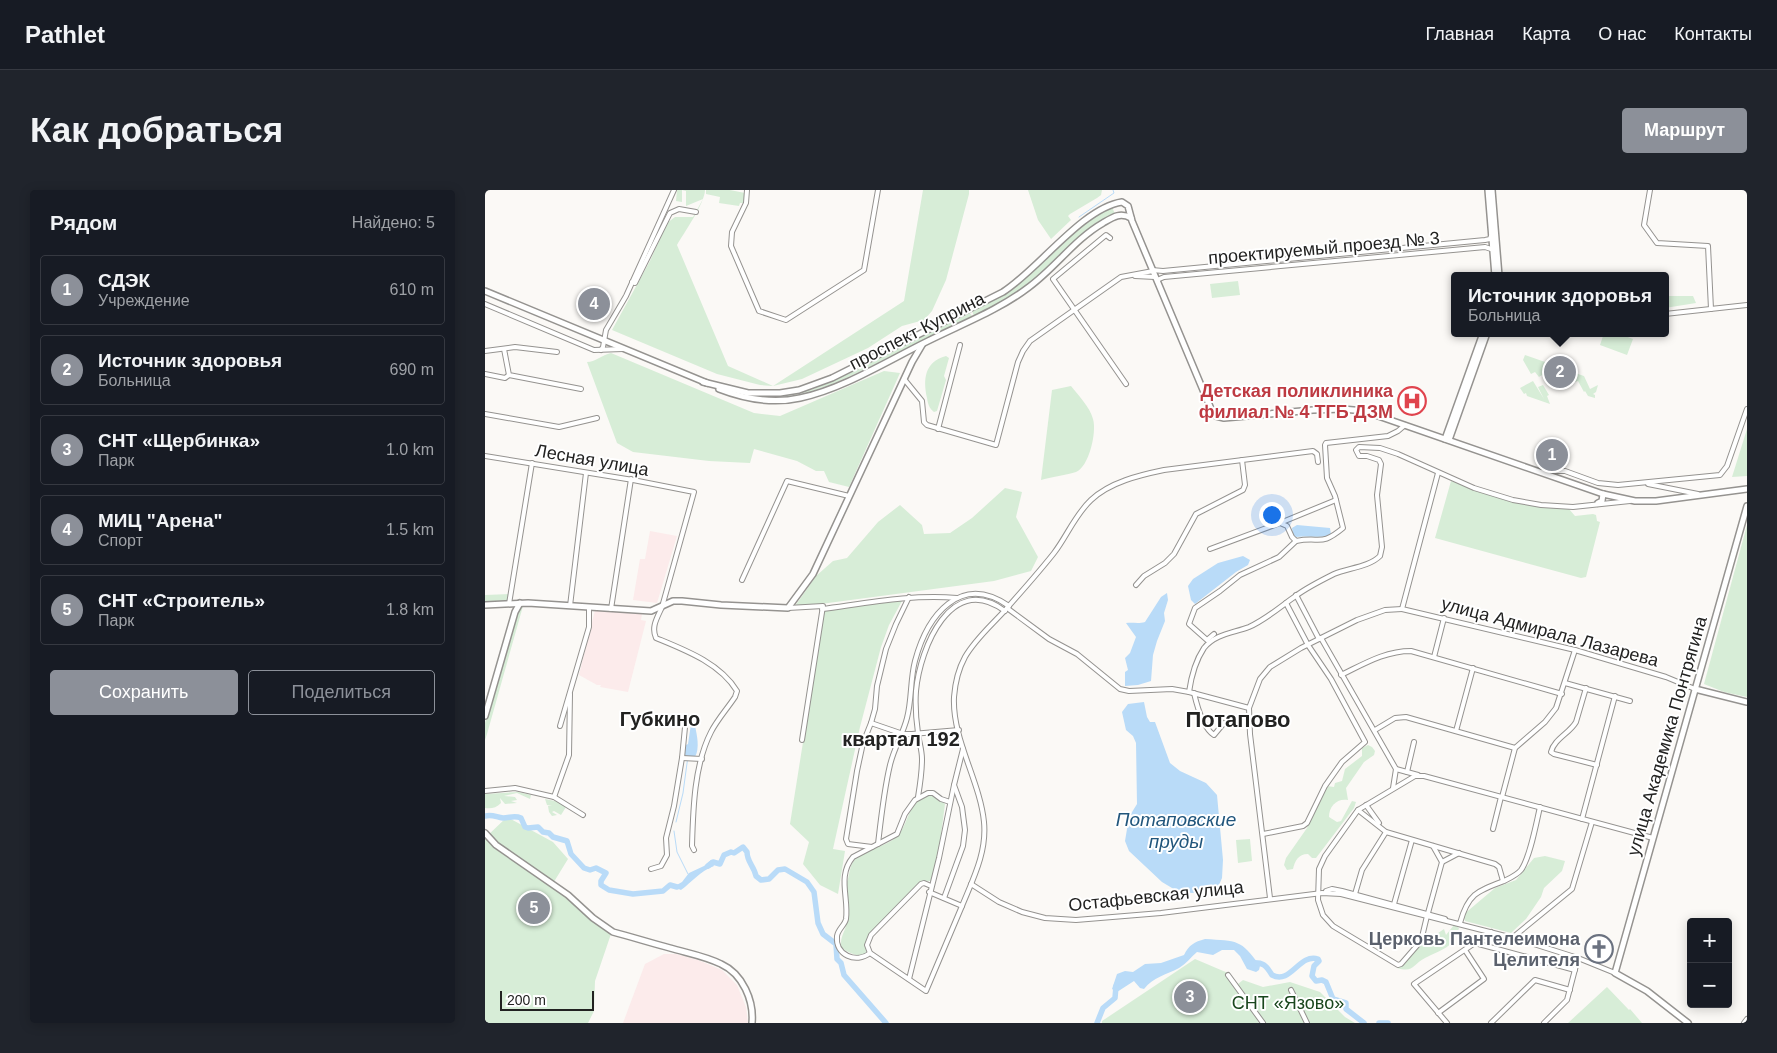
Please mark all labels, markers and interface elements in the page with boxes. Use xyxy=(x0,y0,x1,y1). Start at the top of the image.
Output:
text: Pathlet xyxy=(25,21,105,48)
text: Главная xyxy=(1426,24,1494,44)
text: Карта xyxy=(1522,24,1570,44)
text: О нас xyxy=(1598,24,1646,44)
text: Контакты xyxy=(1674,24,1752,44)
button: Маршрут xyxy=(1622,108,1747,153)
text: Как добраться xyxy=(30,110,283,149)
text: Рядом xyxy=(50,211,117,234)
text: Найдено: 5 xyxy=(352,214,435,231)
street label: проектируемый проезд № 3 xyxy=(1207,228,1441,268)
text: СДЭК xyxy=(98,270,150,291)
popup xyxy=(1451,272,1669,337)
text: 1 xyxy=(63,281,71,298)
text: 610 m xyxy=(390,281,434,298)
pin: 4 xyxy=(578,285,610,323)
text: Источник здоровья xyxy=(1468,285,1652,306)
street label: проспект Куприна xyxy=(846,288,989,374)
text: Учреждение xyxy=(98,292,190,309)
text: Больница xyxy=(1468,307,1540,324)
text: Источник здоровья xyxy=(98,350,282,371)
pin: 2 xyxy=(1544,353,1576,391)
text: 2 xyxy=(63,361,71,378)
text: 690 m xyxy=(390,361,434,378)
text: Больница xyxy=(98,372,171,389)
place label: Детская поликлиника филиал № 4 ТГБ ДЗМ xyxy=(1199,381,1394,422)
hospital icon: Детская поликлиника филиал № 4 ТГБ ДЗМ xyxy=(1397,386,1427,416)
text: СНТ «Щербинка» xyxy=(98,430,260,451)
pin: 1 xyxy=(1536,436,1568,474)
street label: Лесная улица xyxy=(534,440,651,480)
text: 3 xyxy=(63,441,71,458)
text: 1.0 km xyxy=(386,441,434,458)
text: Парк xyxy=(98,452,134,469)
your location xyxy=(1259,502,1285,528)
text: МИЦ "Арена" xyxy=(98,510,223,531)
text: 4 xyxy=(63,521,71,538)
text: 1.5 km xyxy=(386,521,434,538)
text: Спорт xyxy=(98,532,143,549)
text: СНТ «Строитель» xyxy=(98,590,265,611)
street label: улица Адмирала Лазарева xyxy=(1439,593,1662,671)
text: 5 xyxy=(63,601,71,618)
text: 1.8 km xyxy=(386,601,434,618)
text: Парк xyxy=(98,612,134,629)
street label: улица Академика Понтрягина xyxy=(1623,613,1711,858)
button: Сохранить xyxy=(50,670,238,715)
button: Поделиться xyxy=(248,670,435,715)
district label: Потапово xyxy=(1185,707,1291,732)
district label: Губкино xyxy=(620,708,700,730)
district label: квартал 192 xyxy=(842,728,960,750)
water label: Потаповские пруды xyxy=(1116,809,1236,852)
street label: Остафьевская улица xyxy=(1067,877,1246,915)
pin: 5 xyxy=(518,889,550,927)
map controls xyxy=(1687,918,1732,1008)
button: + xyxy=(1687,918,1732,963)
place label: Церковь Пантелеимона Целителя xyxy=(1369,929,1581,970)
church icon: Церковь Пантелеимона Целителя xyxy=(1584,934,1614,964)
button: − xyxy=(1687,963,1732,1008)
pin: 3 xyxy=(1174,978,1206,1016)
scale bar xyxy=(500,988,594,1011)
text: 200 m xyxy=(507,992,546,1008)
park label: СНТ «Язово» xyxy=(1232,993,1344,1013)

